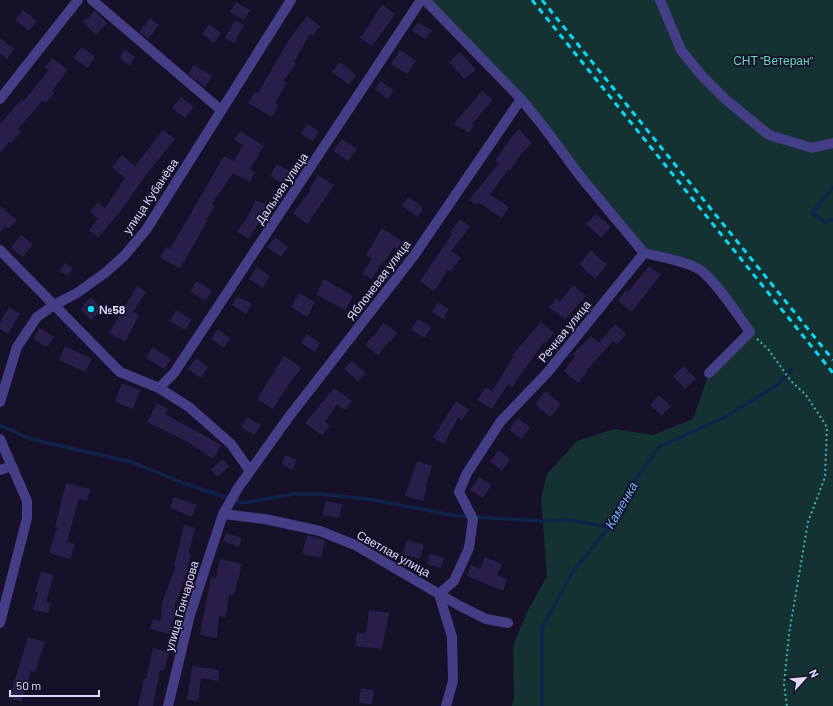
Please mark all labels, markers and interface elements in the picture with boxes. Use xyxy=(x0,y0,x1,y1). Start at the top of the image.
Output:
park label: СНТ "Ветеран" xyxy=(733,53,813,68)
street label: Дальняя улица xyxy=(252,149,311,227)
street label: улица Кубанёва xyxy=(120,155,181,237)
street label: Яблоневая улица xyxy=(343,237,414,324)
street label: Речная улица xyxy=(535,297,594,365)
place label: №58 xyxy=(99,302,126,316)
marker: №58 xyxy=(86,304,96,314)
water label: Каменка xyxy=(601,479,641,531)
street label: Светлая улица xyxy=(354,527,434,580)
street label: улица Гончарова xyxy=(161,559,202,653)
north arrow xyxy=(785,658,825,698)
text: N xyxy=(807,667,822,679)
scale bar xyxy=(10,672,99,698)
text: 50 m xyxy=(16,678,41,692)

